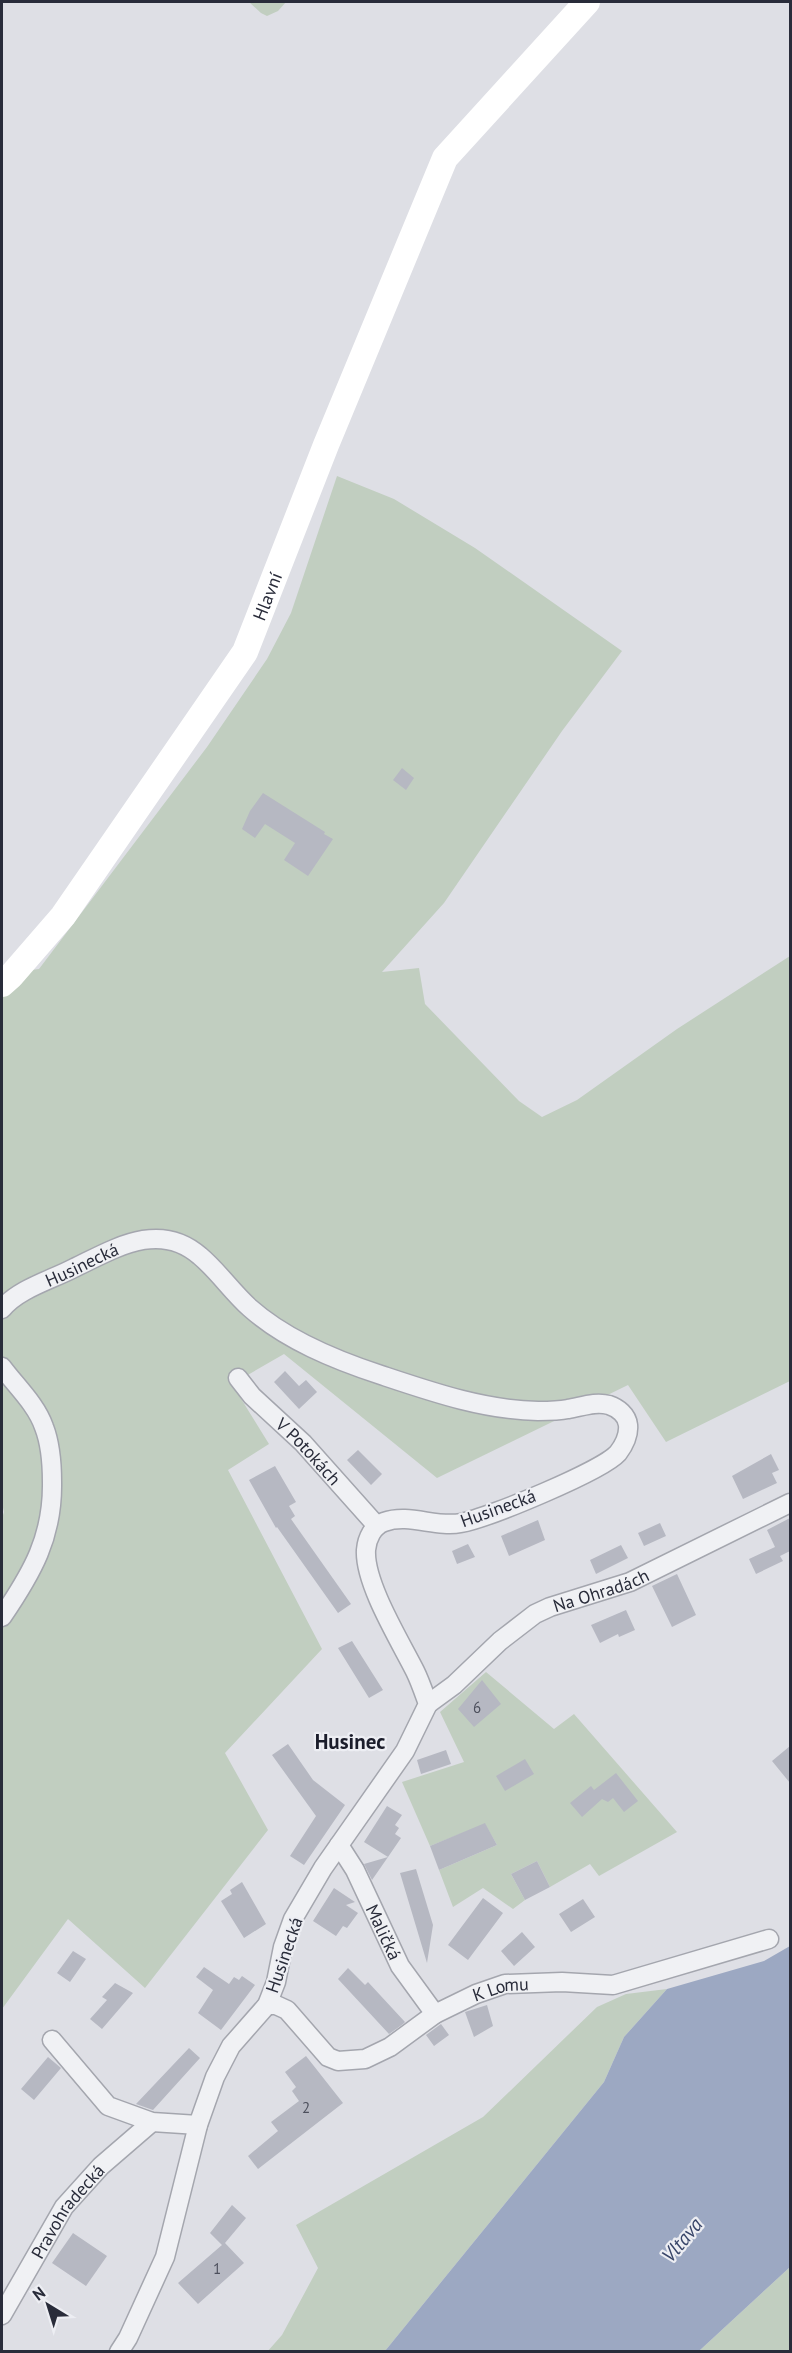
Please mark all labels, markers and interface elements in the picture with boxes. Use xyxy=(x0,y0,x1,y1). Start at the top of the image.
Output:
street label: Hlavní xyxy=(247,569,287,624)
street label: Husinecká xyxy=(41,1237,122,1291)
street label: V Potokách xyxy=(271,1412,346,1490)
street label: Husinecká xyxy=(457,1484,539,1532)
street label: Na Ohradách xyxy=(550,1563,653,1617)
house number: 6 xyxy=(473,1698,481,1717)
district label: Husinec xyxy=(315,1728,385,1755)
street label: Maličká xyxy=(361,1900,407,1963)
street label: Husinecká xyxy=(260,1914,308,1996)
street label: K Lomu xyxy=(469,1972,529,2006)
house number: 2 xyxy=(302,2098,310,2117)
street label: Pravohradecká xyxy=(25,2159,109,2263)
water label: Vltava xyxy=(656,2212,708,2268)
house number: 1 xyxy=(213,2259,221,2278)
north arrow xyxy=(18,2275,78,2335)
text: N xyxy=(28,2282,49,2304)

